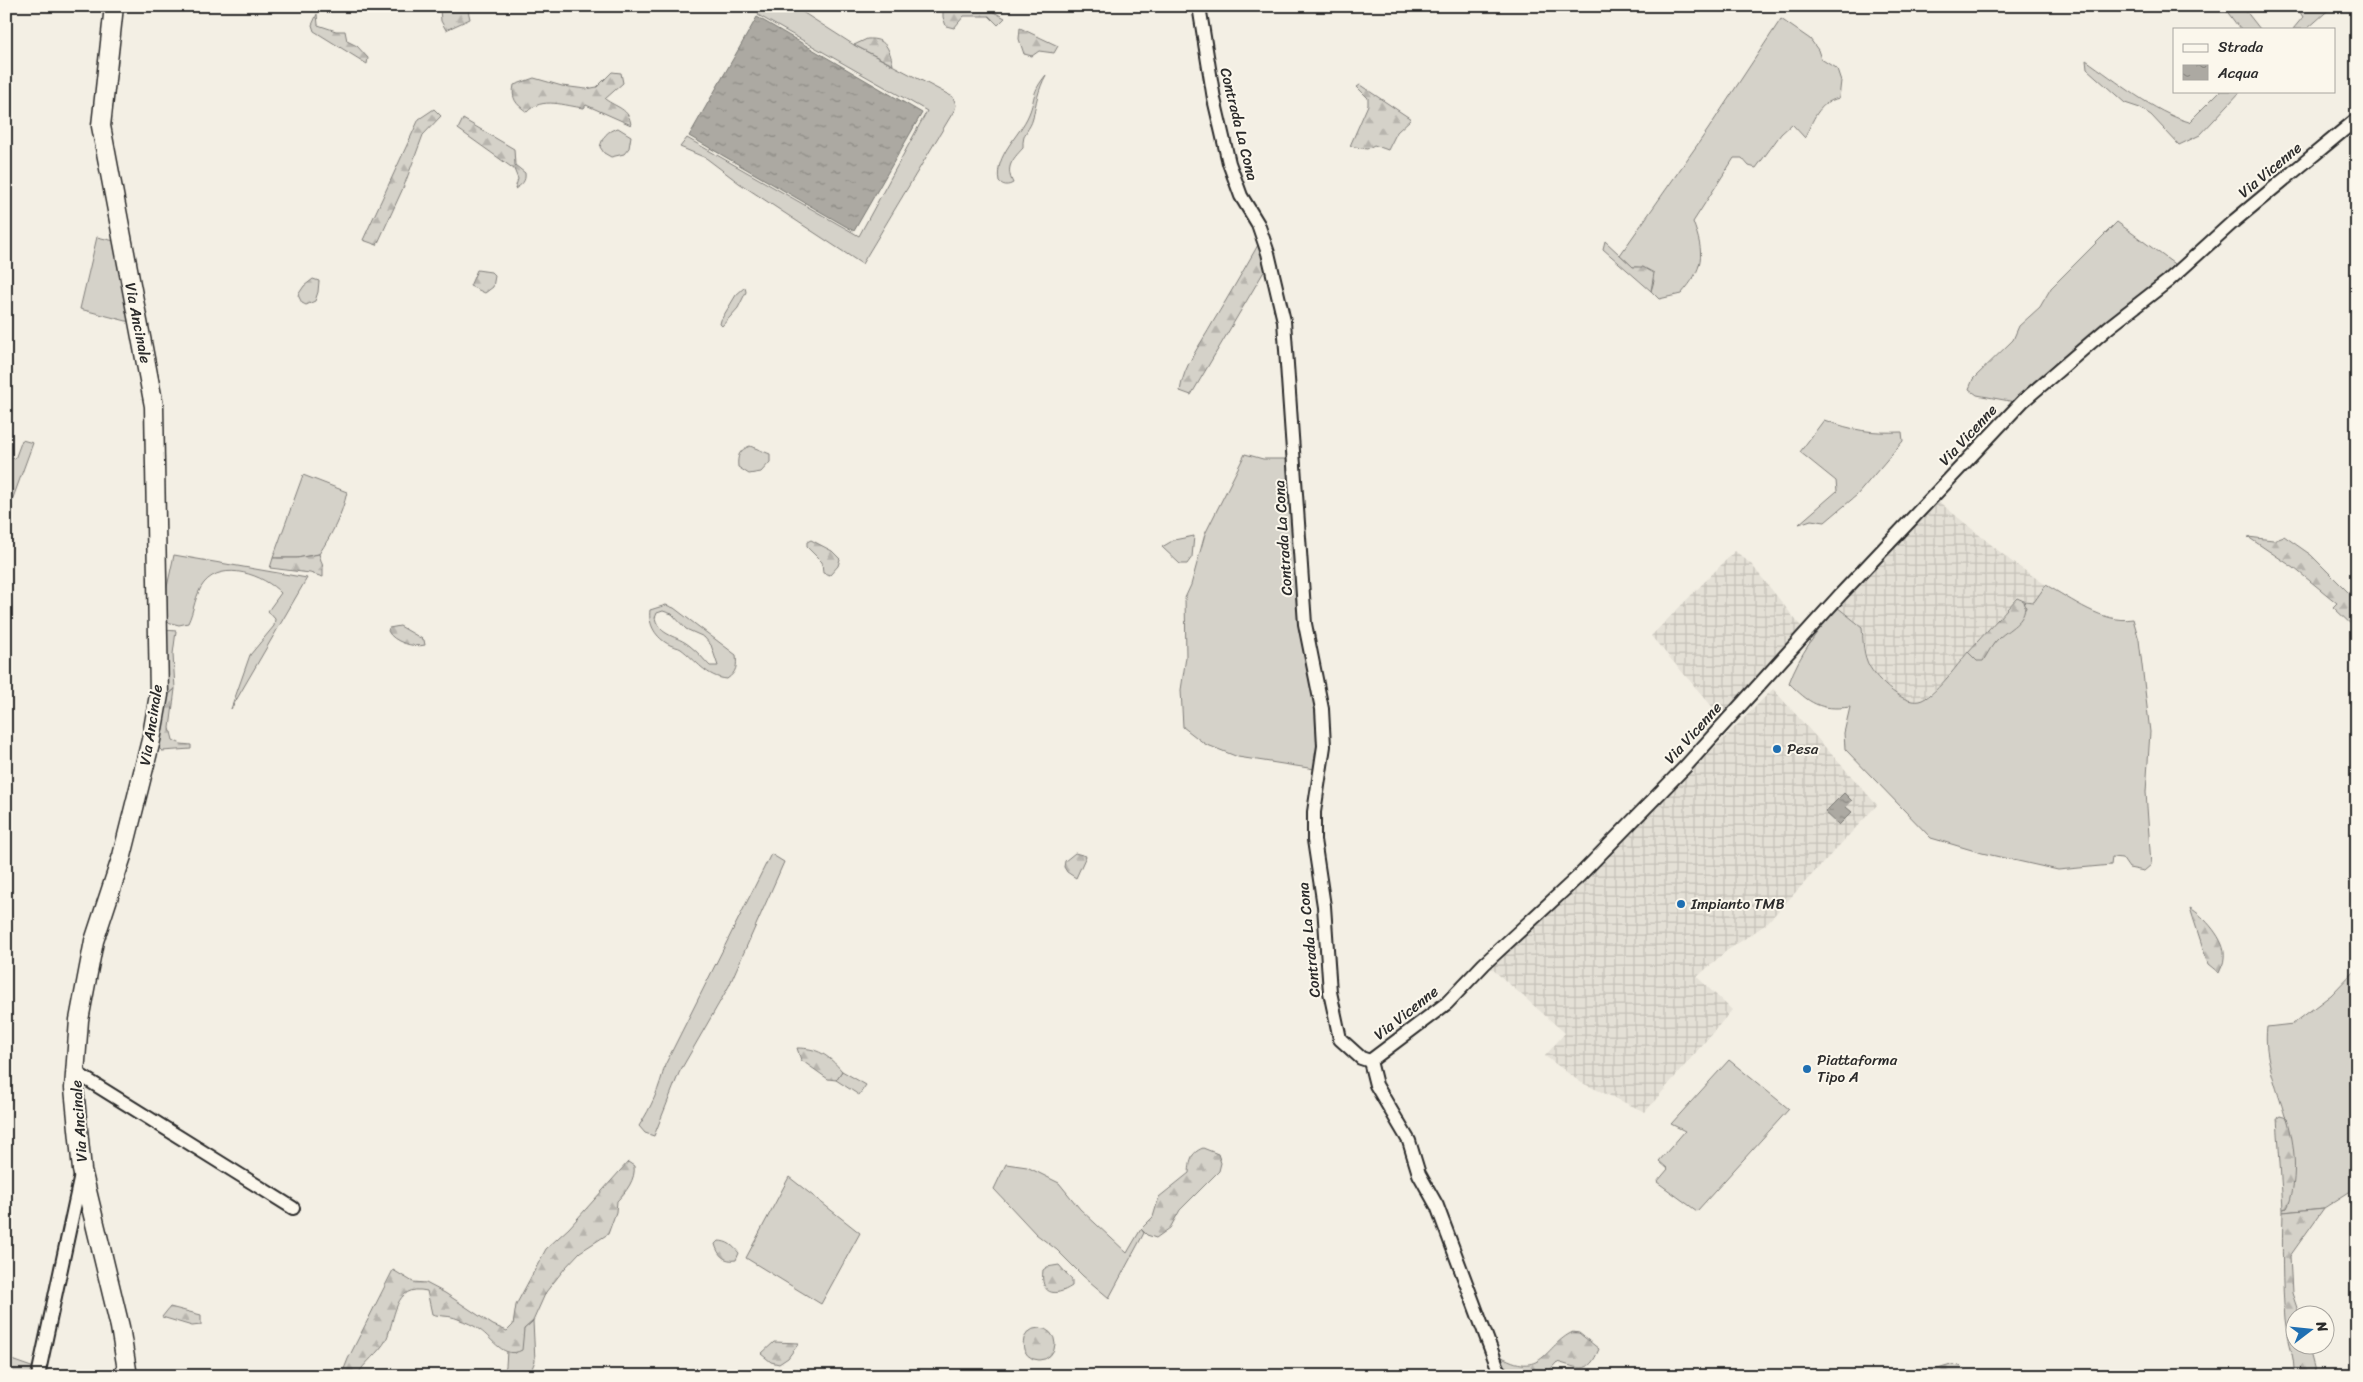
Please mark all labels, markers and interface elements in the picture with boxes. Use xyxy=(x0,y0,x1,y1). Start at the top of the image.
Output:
legend xyxy=(2173,28,2336,92)
text: Strada xyxy=(2218,34,2264,60)
text: Acqua xyxy=(2217,60,2259,86)
street label: Contrada La Cona xyxy=(1212,65,1266,184)
street label: Via Vicenne xyxy=(2232,135,2308,205)
street label: Via Ancinale xyxy=(117,280,159,366)
street label: Via Vicenne xyxy=(1932,398,2004,472)
street label: Contrada La Cona xyxy=(1266,479,1300,597)
street label: Via Ancinale xyxy=(132,682,170,767)
street label: Via Vicenne xyxy=(1658,696,1729,770)
place label: Pesa xyxy=(1787,736,1819,762)
marker: Pesa xyxy=(1771,743,1783,755)
street label: Contrada La Cona xyxy=(1290,881,1328,999)
place label: Impianto TMB xyxy=(1690,891,1785,917)
marker: Impianto TMB xyxy=(1675,898,1687,910)
street label: Via Vicenne xyxy=(1368,979,1444,1047)
place label: Piattaforma Tipo A xyxy=(1817,1047,1898,1090)
marker: Piattaforma Tipo A xyxy=(1801,1063,1813,1075)
street label: Via Ancinale xyxy=(63,1079,95,1163)
north arrow xyxy=(2286,1304,2336,1354)
text: N xyxy=(2308,1317,2335,1335)

